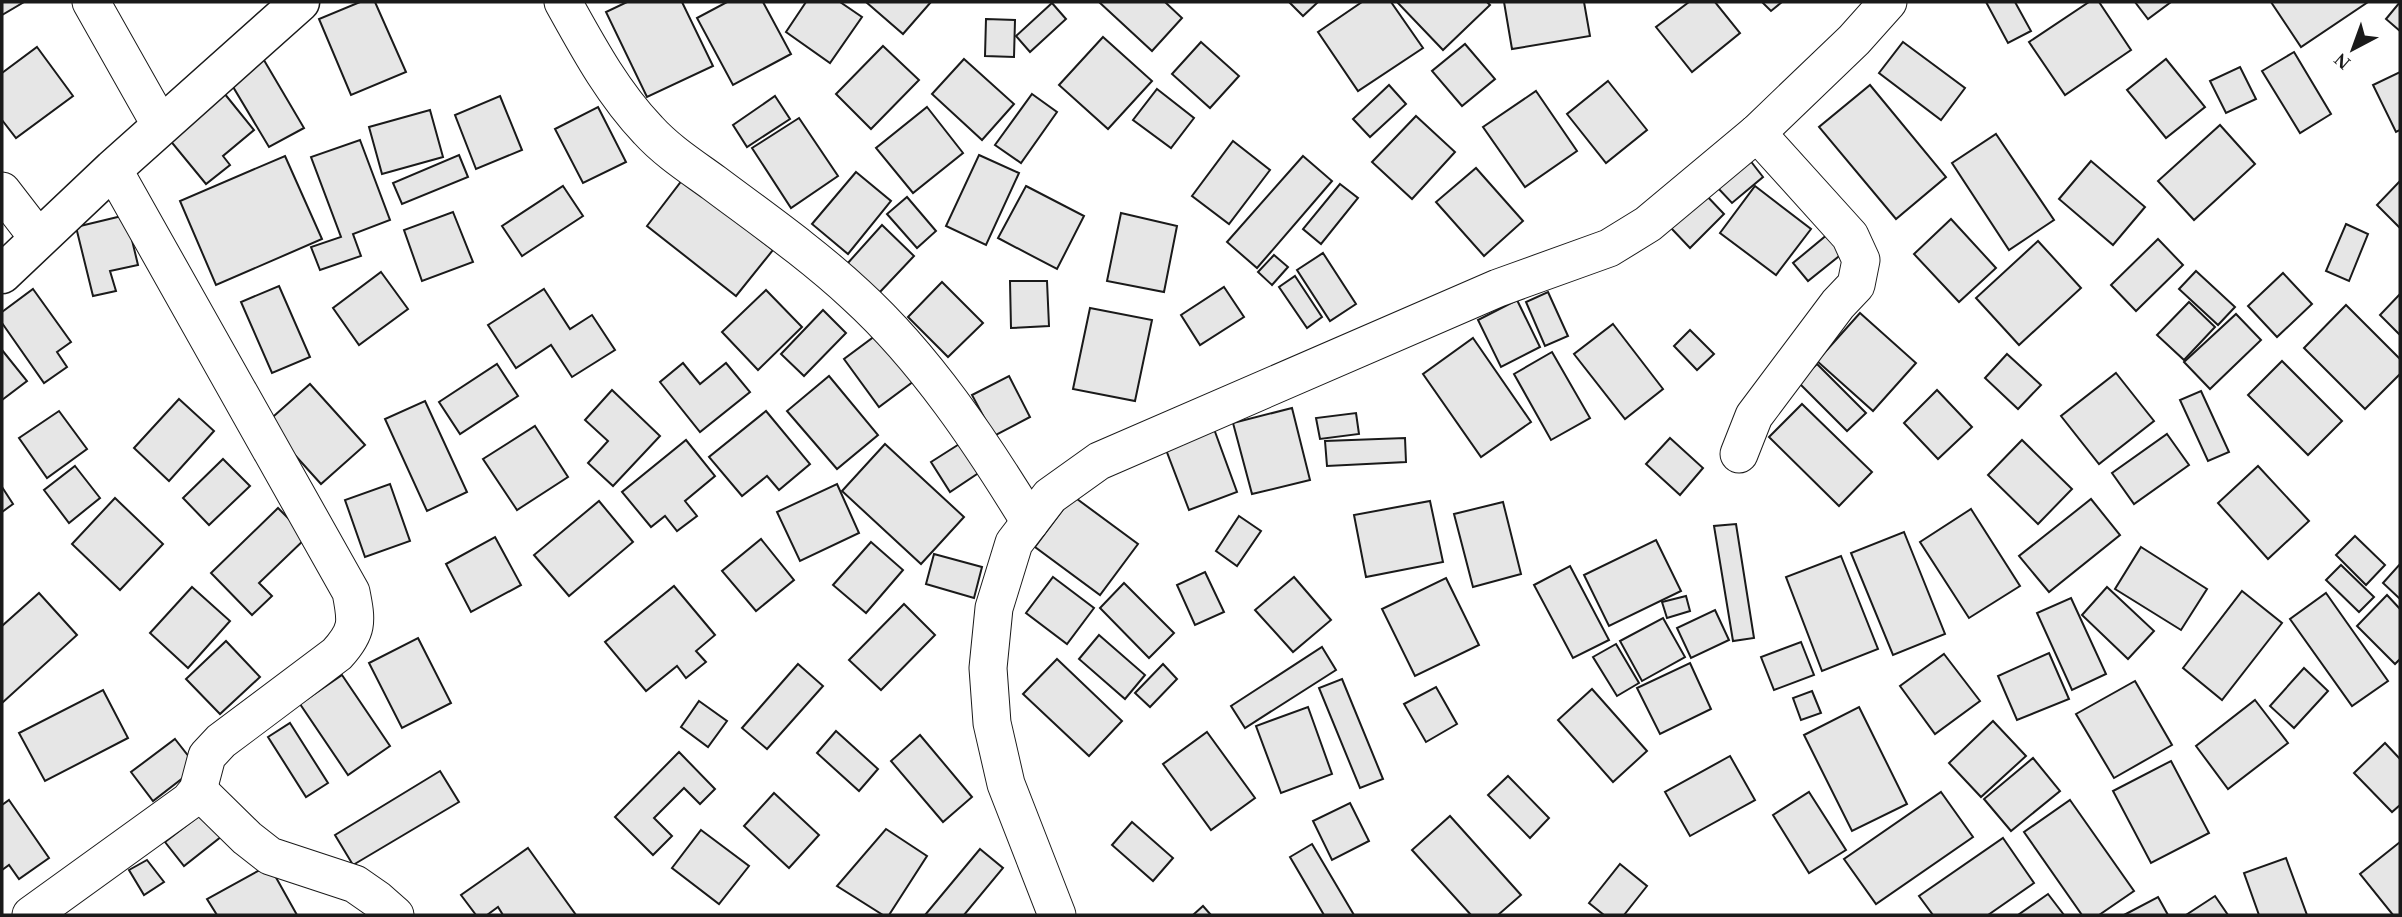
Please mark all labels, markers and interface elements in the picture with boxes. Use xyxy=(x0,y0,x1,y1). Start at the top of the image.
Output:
north arrow xyxy=(2318,14,2388,84)
text: N xyxy=(2330,49,2354,74)

